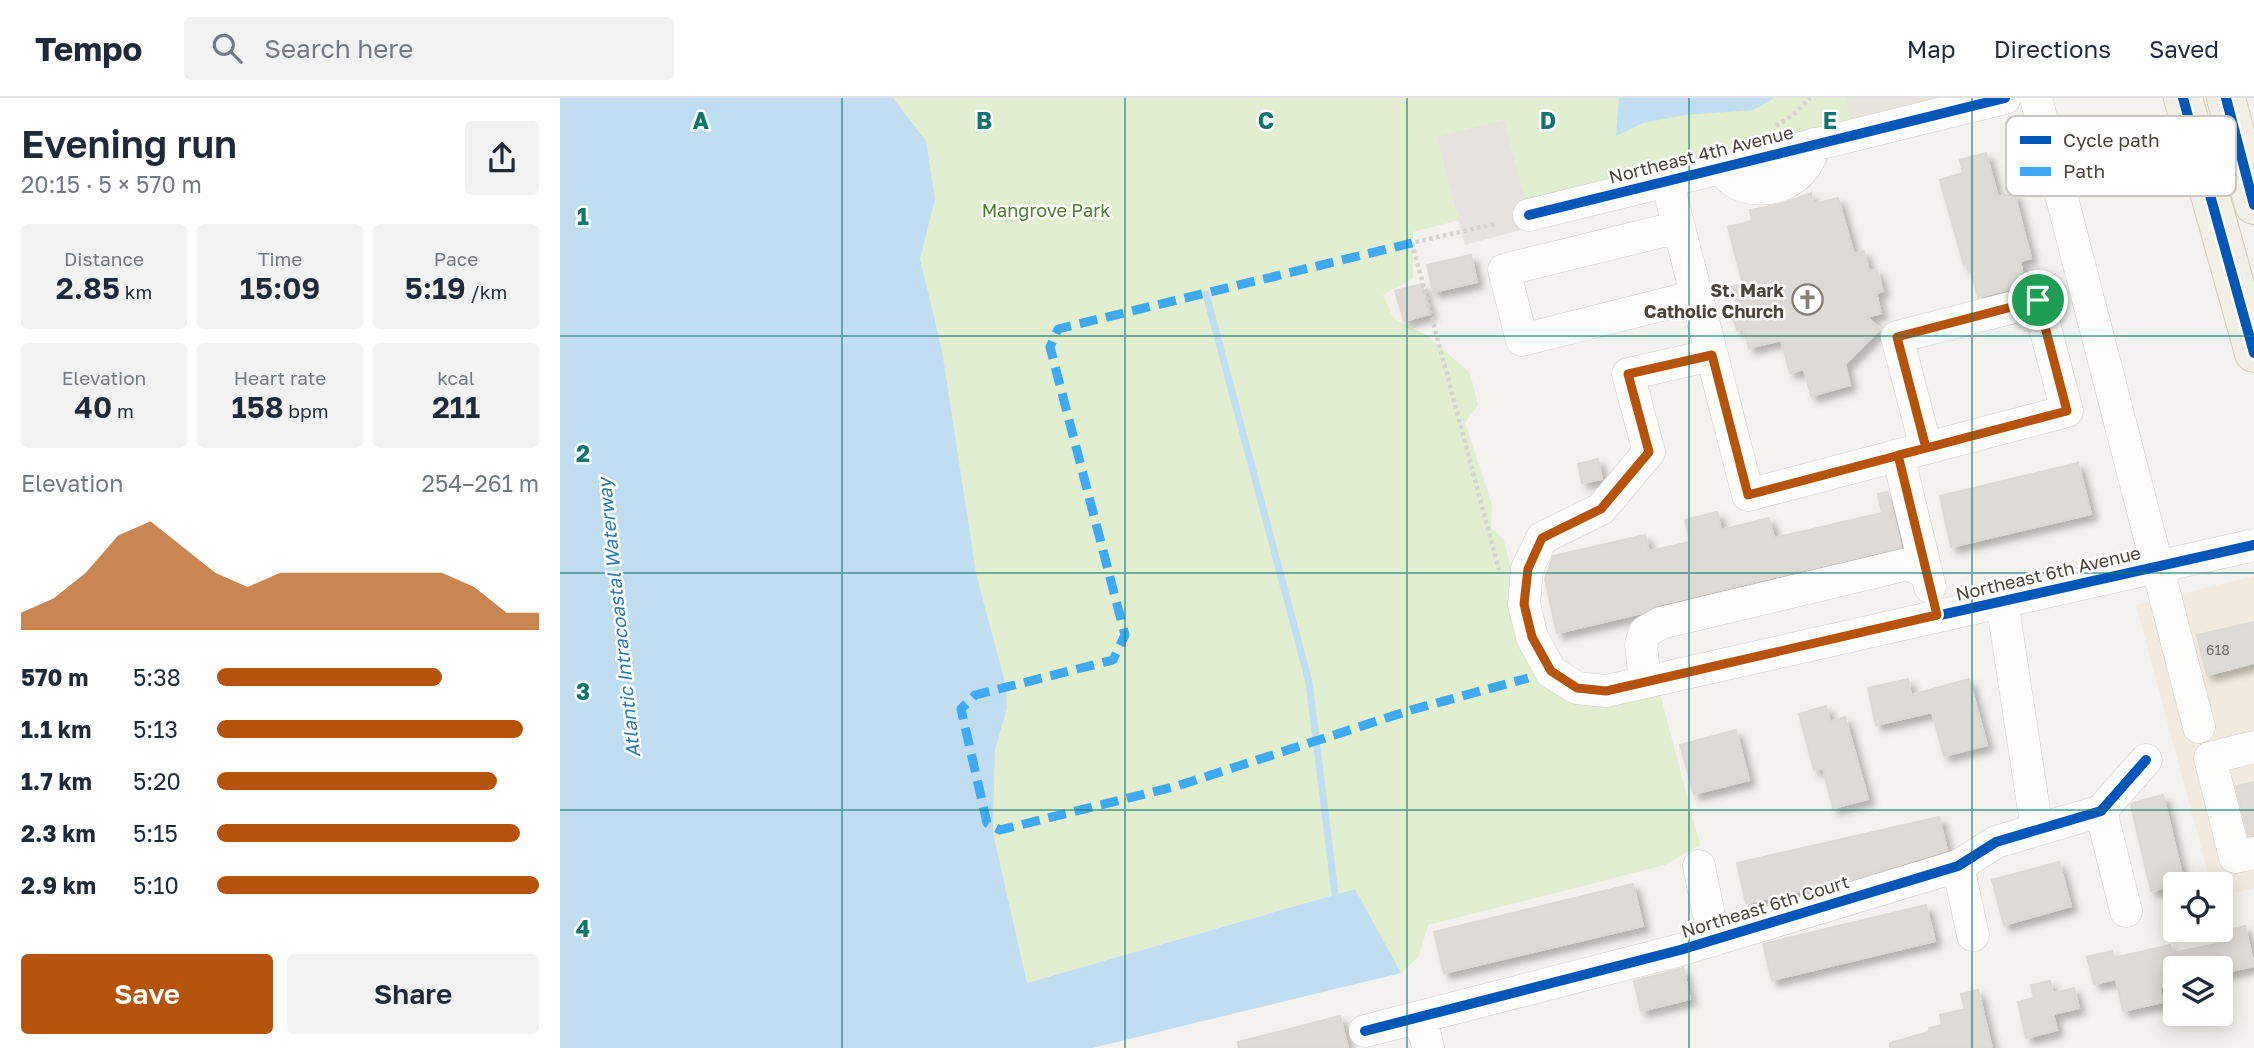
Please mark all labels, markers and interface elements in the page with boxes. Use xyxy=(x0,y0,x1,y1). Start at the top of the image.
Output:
search box xyxy=(184,17,674,80)
text: Tempo xyxy=(35,29,142,68)
icon: search xyxy=(208,29,246,67)
text: Search here xyxy=(264,33,413,64)
text: Map xyxy=(1907,34,1956,63)
text: Directions xyxy=(1994,34,2111,63)
text: Saved xyxy=(2149,34,2219,63)
text: A xyxy=(693,106,710,134)
text: B xyxy=(976,106,992,134)
text: C xyxy=(1258,106,1274,134)
text: D xyxy=(1540,106,1556,134)
text: E xyxy=(1823,106,1837,134)
legend xyxy=(2006,116,2236,196)
street label: Northeast 4th Avenue xyxy=(1607,120,1795,188)
text: Evening run xyxy=(21,121,237,166)
button: share xyxy=(465,121,539,195)
text: Cycle path xyxy=(2063,128,2160,151)
text: Path xyxy=(2063,159,2105,182)
text: 20:15 · 5 × 570 m xyxy=(21,170,202,198)
park label: Mangrove Park xyxy=(982,199,1110,221)
text: 1 xyxy=(577,202,589,230)
text: Distance xyxy=(64,247,144,270)
text: Time xyxy=(258,247,302,270)
text: Pace xyxy=(434,247,478,270)
text: 2.85 xyxy=(56,270,120,306)
text: 15:09 xyxy=(240,270,320,306)
text: 5:19 xyxy=(405,270,466,306)
pin xyxy=(2008,270,2068,330)
place label: St. Mark Catholic Church xyxy=(1644,279,1785,322)
text: km xyxy=(120,280,152,303)
text: /km xyxy=(466,280,507,303)
icon: arrive xyxy=(2019,281,2057,319)
church icon: St. Mark Catholic Church xyxy=(1790,283,1824,317)
text: Elevation xyxy=(62,366,146,389)
text: Heart rate xyxy=(234,366,326,389)
text: kcal xyxy=(437,366,475,389)
text: 40 xyxy=(74,389,112,425)
text: 158 xyxy=(232,389,284,425)
text: 211 xyxy=(432,389,480,425)
text: m xyxy=(112,399,134,422)
text: bpm xyxy=(284,399,328,422)
text: 2 xyxy=(576,439,590,467)
text: Elevation xyxy=(21,469,123,497)
text: 254–261 m xyxy=(422,469,539,497)
water label: Atlantic Intracoastal Waterway xyxy=(592,475,644,759)
street label: Northeast 6th Avenue xyxy=(1953,541,2143,605)
house number: 618 xyxy=(2206,641,2230,658)
text: 570 m xyxy=(21,663,88,691)
text: 5:38 xyxy=(133,663,181,691)
text: 3 xyxy=(576,677,590,705)
text: 1.1 km xyxy=(21,715,91,743)
text: 5:13 xyxy=(133,715,178,743)
text: 1.7 km xyxy=(21,767,92,795)
text: 5:20 xyxy=(133,767,181,795)
text: 2.3 km xyxy=(21,819,96,847)
text: 5:15 xyxy=(133,819,178,847)
street label: Northeast 6th Court xyxy=(1679,870,1851,942)
text: 2.9 km xyxy=(21,871,96,899)
text: 5:10 xyxy=(133,871,179,899)
map controls xyxy=(2163,872,2233,1026)
button: locate xyxy=(2163,872,2233,942)
text: 4 xyxy=(576,914,590,942)
button: Save xyxy=(21,954,273,1034)
button: Share xyxy=(287,954,539,1034)
button: layers xyxy=(2163,956,2233,1026)

